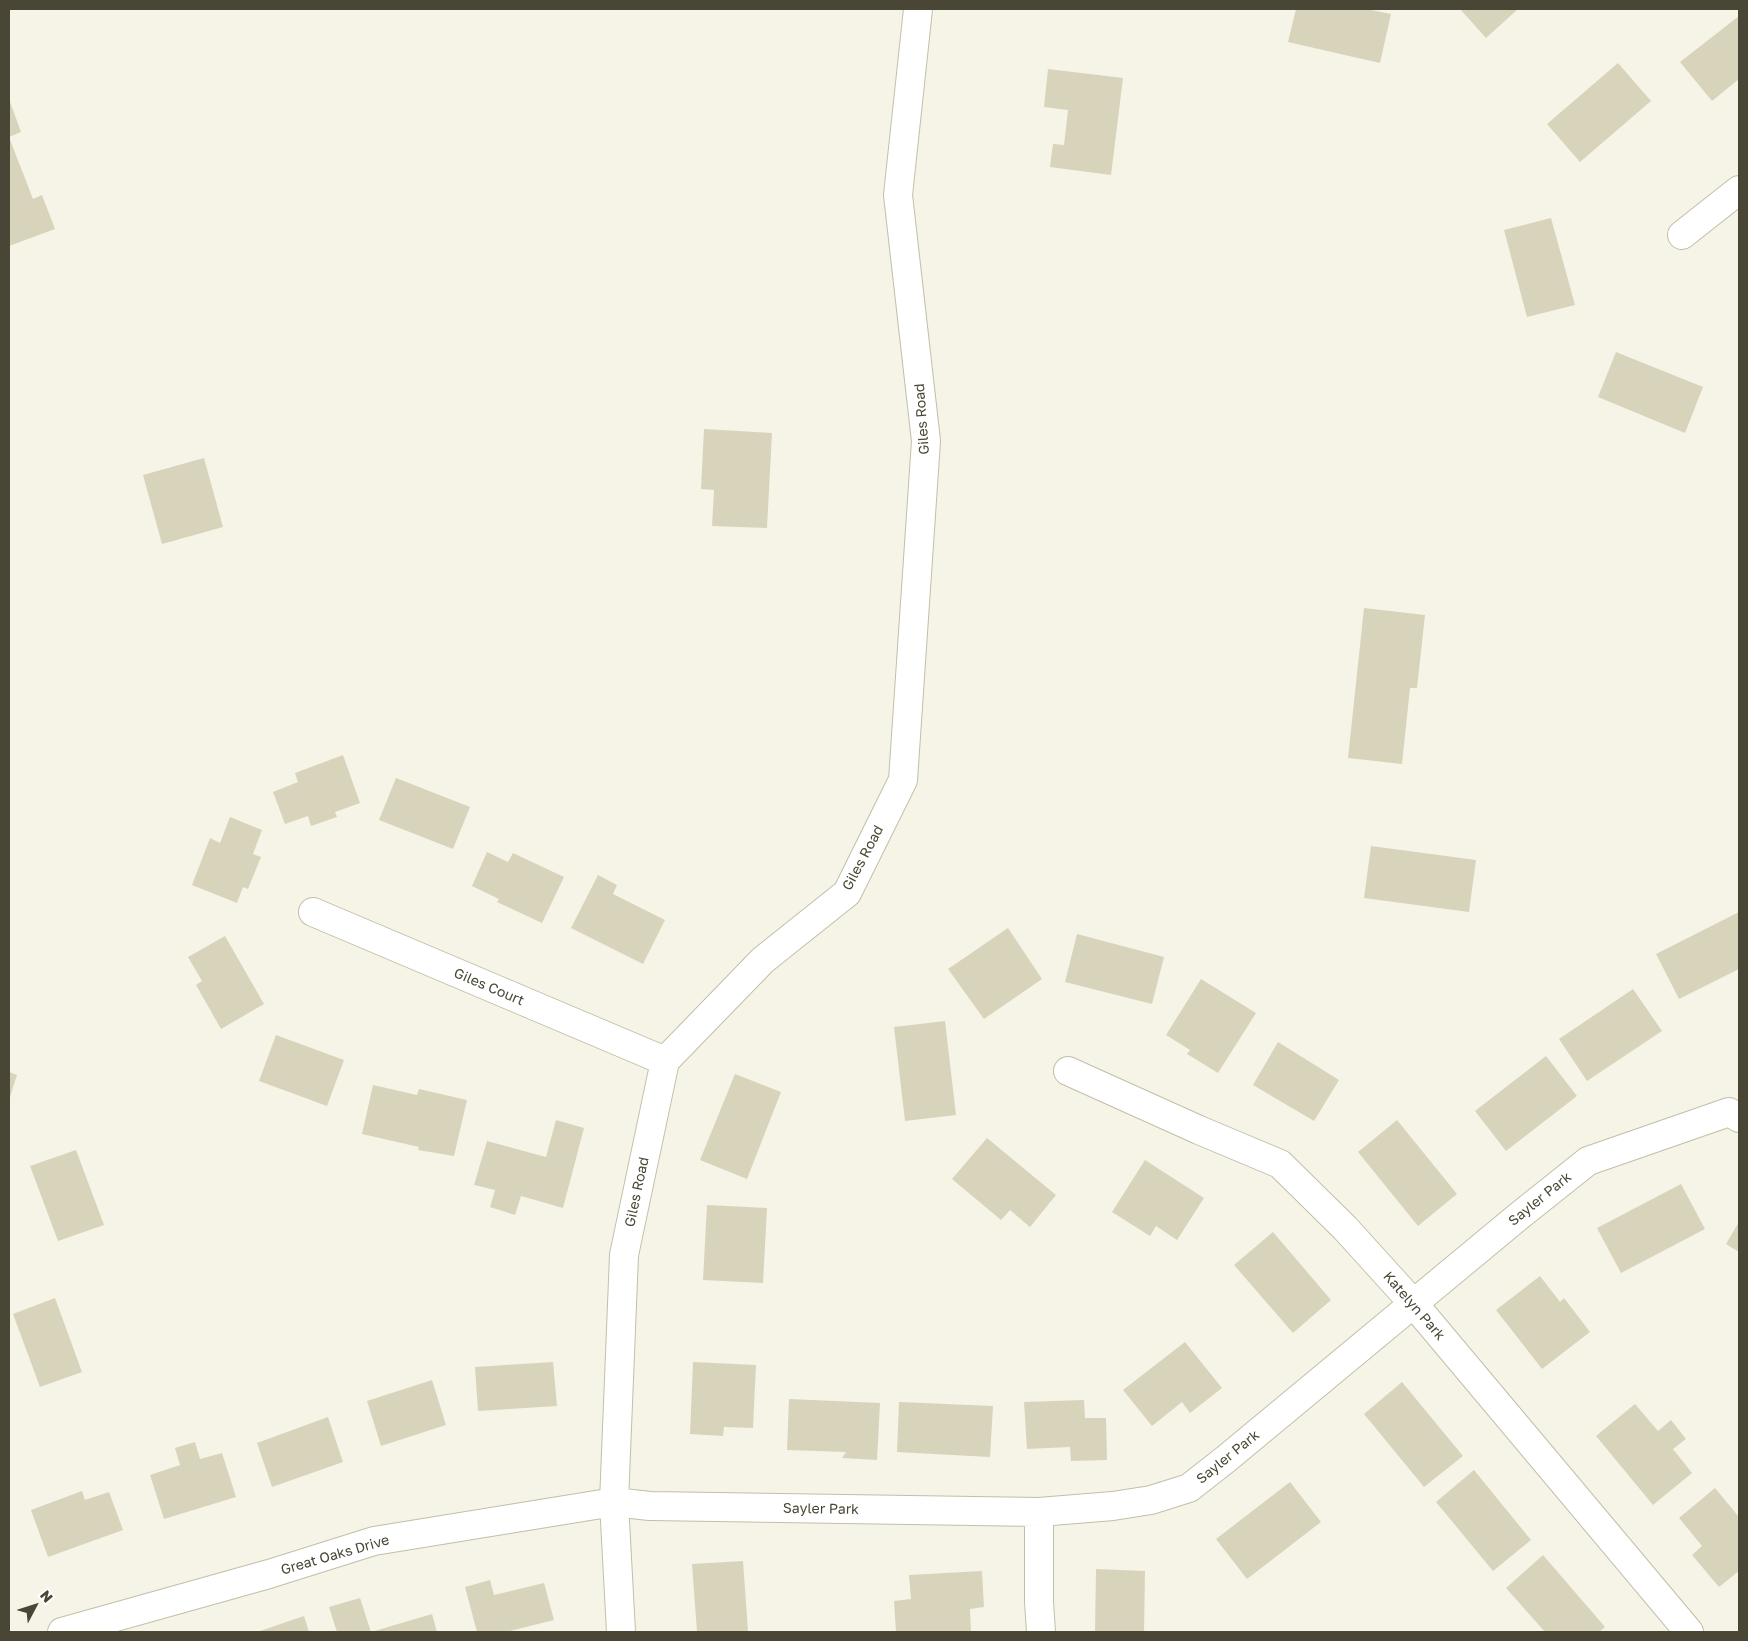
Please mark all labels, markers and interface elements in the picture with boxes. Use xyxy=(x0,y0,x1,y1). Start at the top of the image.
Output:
street label: Giles Road xyxy=(911,383,933,455)
street label: Giles Road xyxy=(839,823,887,893)
street label: Giles Court xyxy=(451,965,527,1009)
street label: Giles Road xyxy=(621,1155,653,1229)
street label: Sayler Park xyxy=(1505,1169,1575,1229)
street label: Katelyn Park xyxy=(1380,1268,1448,1344)
street label: Sayler Park xyxy=(1193,1427,1263,1487)
street label: Sayler Park xyxy=(783,1500,859,1518)
street label: Great Oaks Drive xyxy=(279,1531,391,1579)
north arrow xyxy=(10,1581,60,1631)
text: N xyxy=(37,1586,57,1606)

